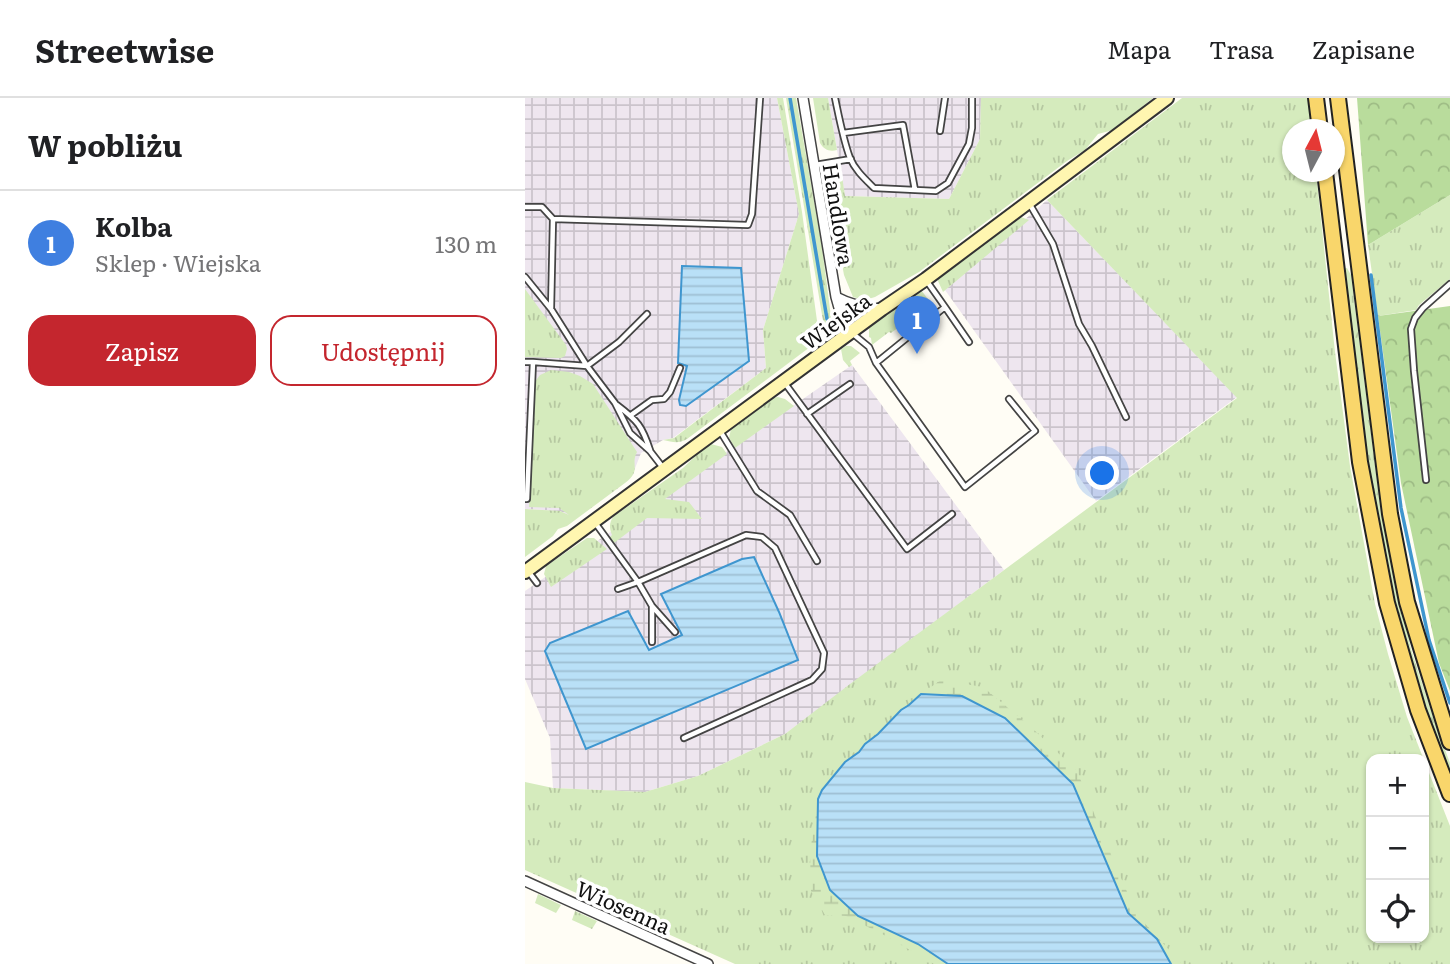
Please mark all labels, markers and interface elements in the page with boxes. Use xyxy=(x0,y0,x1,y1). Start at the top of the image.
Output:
text: Streetwise xyxy=(35,24,214,73)
text: Mapa xyxy=(1107,31,1171,66)
text: Trasa xyxy=(1209,31,1274,66)
text: Zapisane xyxy=(1312,31,1415,66)
north arrow xyxy=(1282,119,1345,182)
text: W pobliżu xyxy=(28,122,183,166)
street label: Handlowa xyxy=(817,160,864,268)
text: Kolba xyxy=(95,206,172,245)
text: 1 xyxy=(46,226,56,260)
text: 130 m xyxy=(435,226,497,260)
text: Sklep · Wiejska xyxy=(95,245,261,279)
street label: Wiejska xyxy=(793,283,877,356)
pin: 1 xyxy=(894,296,940,354)
button: Zapisz xyxy=(28,315,256,386)
button: Udostępnij xyxy=(270,315,497,386)
your location xyxy=(1085,456,1119,490)
map controls xyxy=(1366,754,1429,943)
button: + xyxy=(1366,754,1429,817)
button: − xyxy=(1366,817,1429,880)
street label: Wiosenna xyxy=(572,871,677,941)
button: locate xyxy=(1366,880,1429,943)

